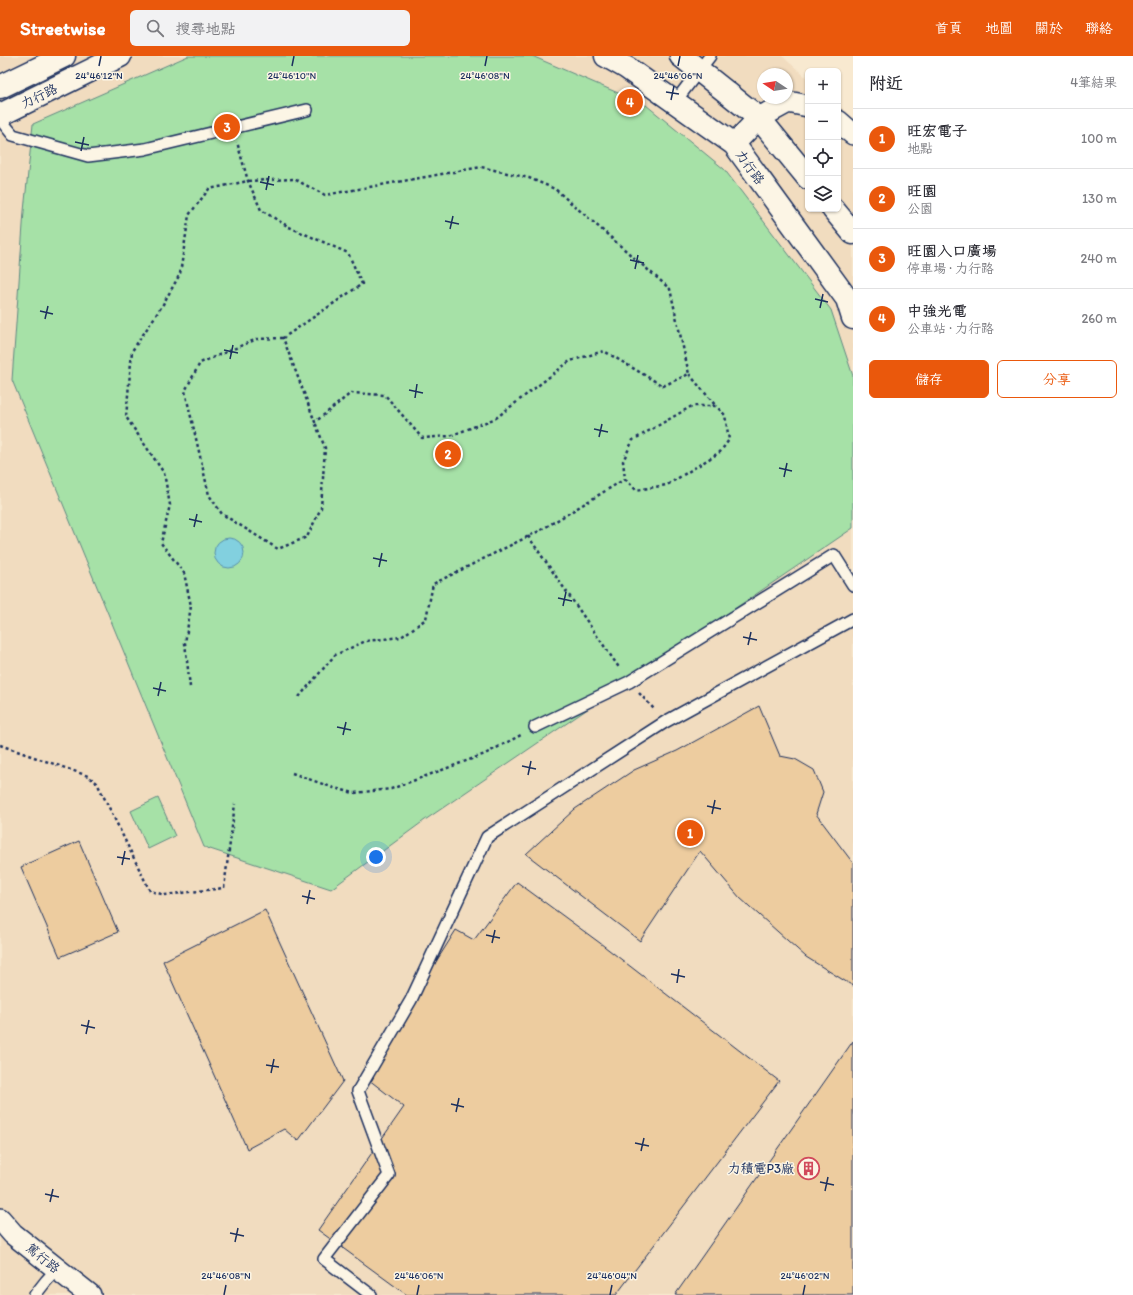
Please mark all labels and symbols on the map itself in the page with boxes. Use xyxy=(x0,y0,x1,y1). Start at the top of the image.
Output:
north arrow xyxy=(757,68,793,104)
text: 24°46'12"N xyxy=(75,69,123,82)
text: 24°46'10"N xyxy=(268,69,317,82)
text: 24°46'08"N xyxy=(460,69,510,82)
text: 24°46'06"N xyxy=(653,69,703,82)
street label: 力行路 xyxy=(18,81,60,111)
pin: 4 xyxy=(617,87,643,117)
pin: 3 xyxy=(214,112,240,142)
street label: 力行路 xyxy=(732,147,768,187)
pin: 2 xyxy=(435,439,461,469)
pin: 1 xyxy=(677,818,703,848)
your location xyxy=(366,847,386,867)
building icon: 力積電P3廠 xyxy=(796,1155,822,1181)
place label: 力積電P3廠 xyxy=(727,1161,794,1176)
street label: 篤行路 xyxy=(23,1240,63,1276)
text: 24°46'08"N xyxy=(201,1269,251,1282)
text: 24°46'06"N xyxy=(394,1269,444,1282)
text: 24°46'04"N xyxy=(587,1269,637,1282)
text: 24°46'02"N xyxy=(780,1269,830,1282)

